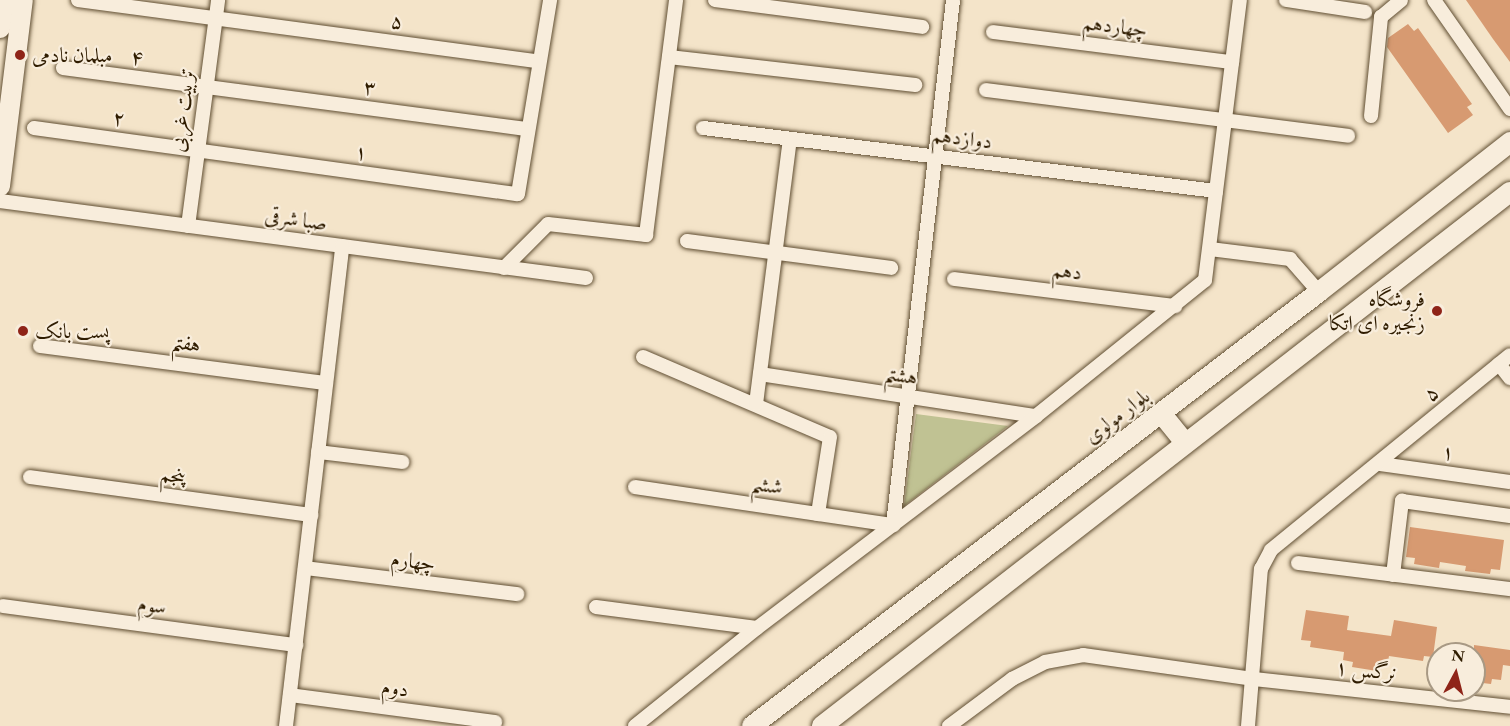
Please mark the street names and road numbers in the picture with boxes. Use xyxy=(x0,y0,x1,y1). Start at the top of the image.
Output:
street label: ۵ xyxy=(389,8,405,34)
street label: چهاردهم xyxy=(1081,10,1149,42)
street label: ۴ xyxy=(129,44,145,70)
street label: تربیت غربی xyxy=(164,67,200,153)
street label: ۳ xyxy=(362,74,378,100)
street label: ۲ xyxy=(111,105,127,131)
street label: دوازدهم xyxy=(930,122,994,154)
street label: ۱ xyxy=(353,139,369,165)
street label: صبا شرقی xyxy=(263,202,329,236)
street label: دهم xyxy=(1051,257,1083,285)
street label: هفتم xyxy=(170,329,202,357)
street label: هشتم xyxy=(883,360,919,390)
street label: ۵ xyxy=(1418,379,1444,407)
street label: بلوار مولوی xyxy=(1079,383,1155,449)
street label: ۱ xyxy=(1440,439,1456,465)
street label: پنجم xyxy=(159,461,187,489)
street label: ششم xyxy=(750,470,784,500)
street label: چهارم xyxy=(389,546,437,576)
street label: سوم xyxy=(136,591,168,619)
street label: نرگس ۱ xyxy=(1334,654,1398,686)
street label: دوم xyxy=(380,674,410,702)

